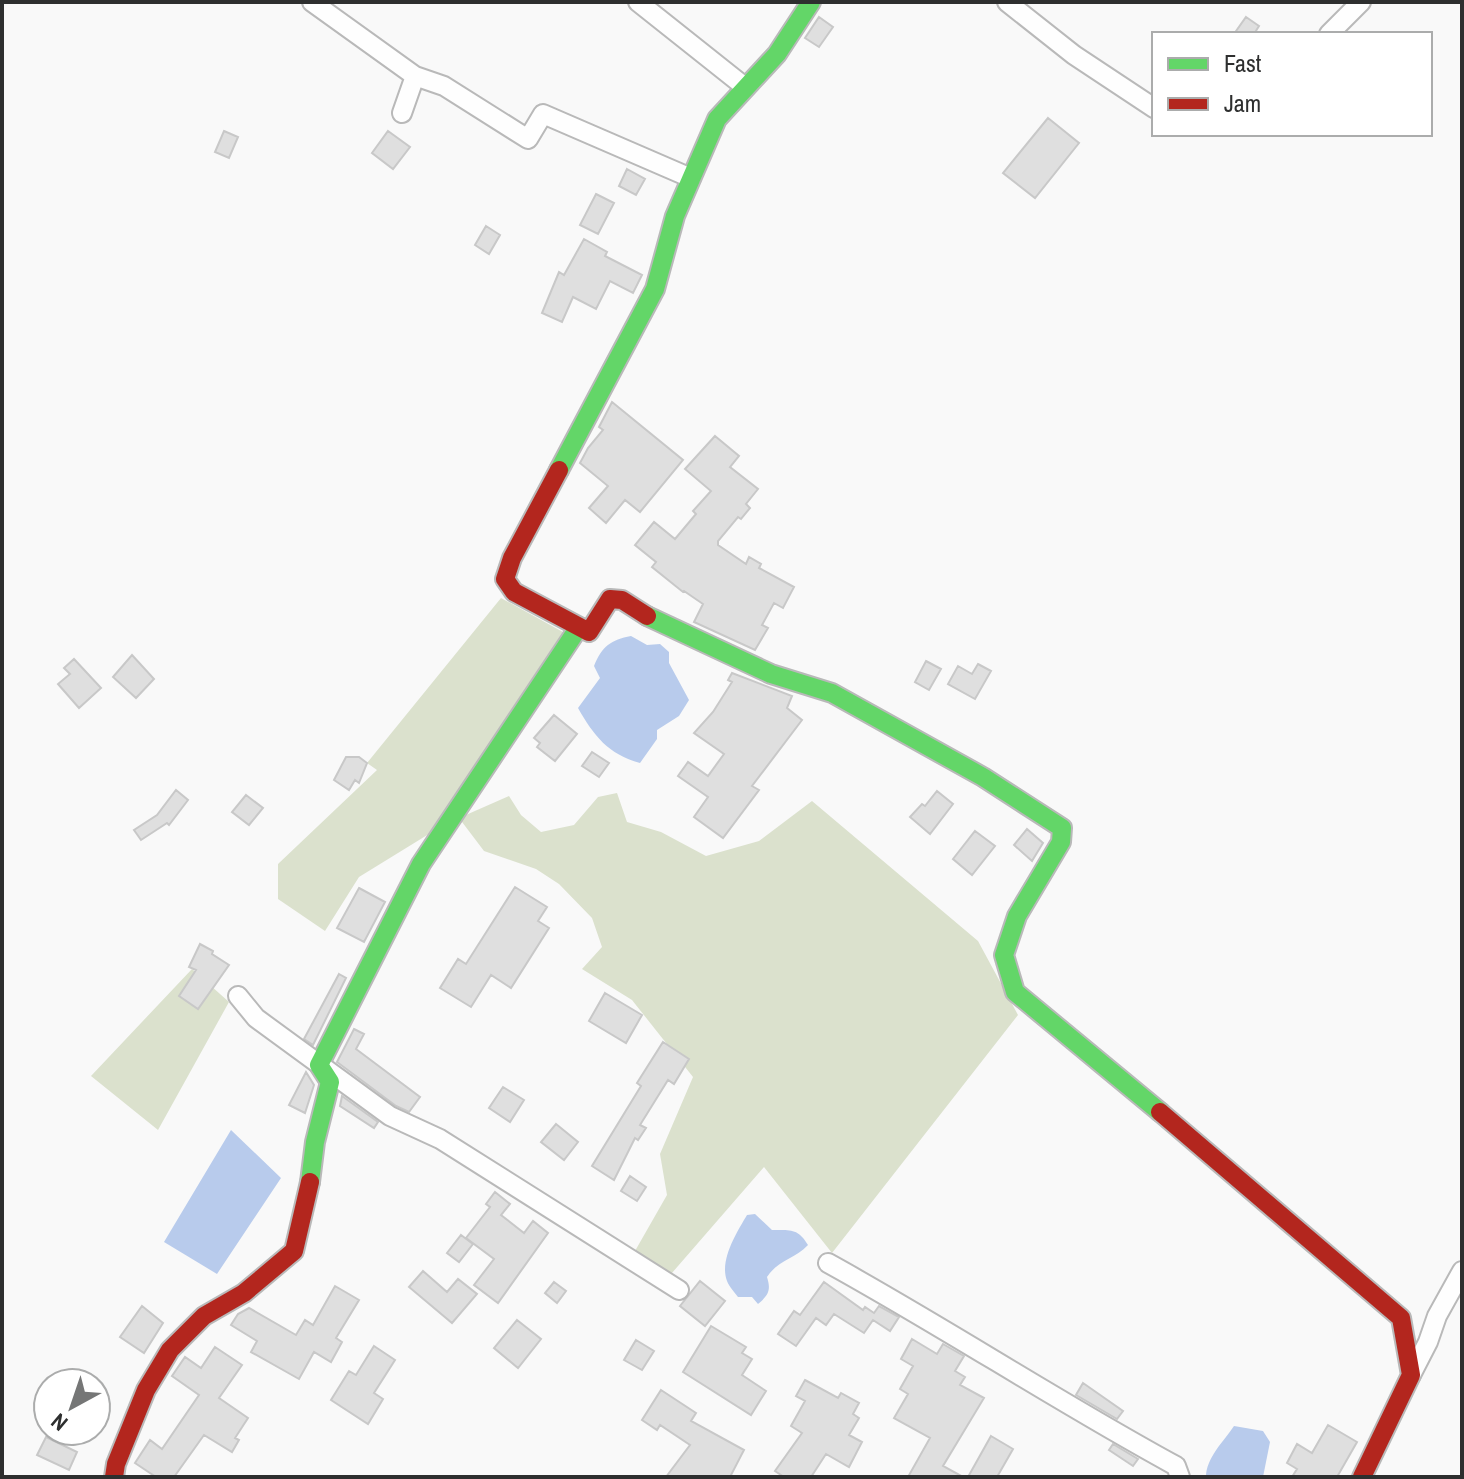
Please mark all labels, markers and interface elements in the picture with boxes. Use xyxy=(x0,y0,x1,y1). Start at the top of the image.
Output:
legend xyxy=(1152,32,1432,136)
text: Fast xyxy=(1224,47,1262,79)
text: Jam xyxy=(1224,87,1261,119)
north arrow xyxy=(32,1367,112,1447)
text: N xyxy=(45,1407,74,1438)

